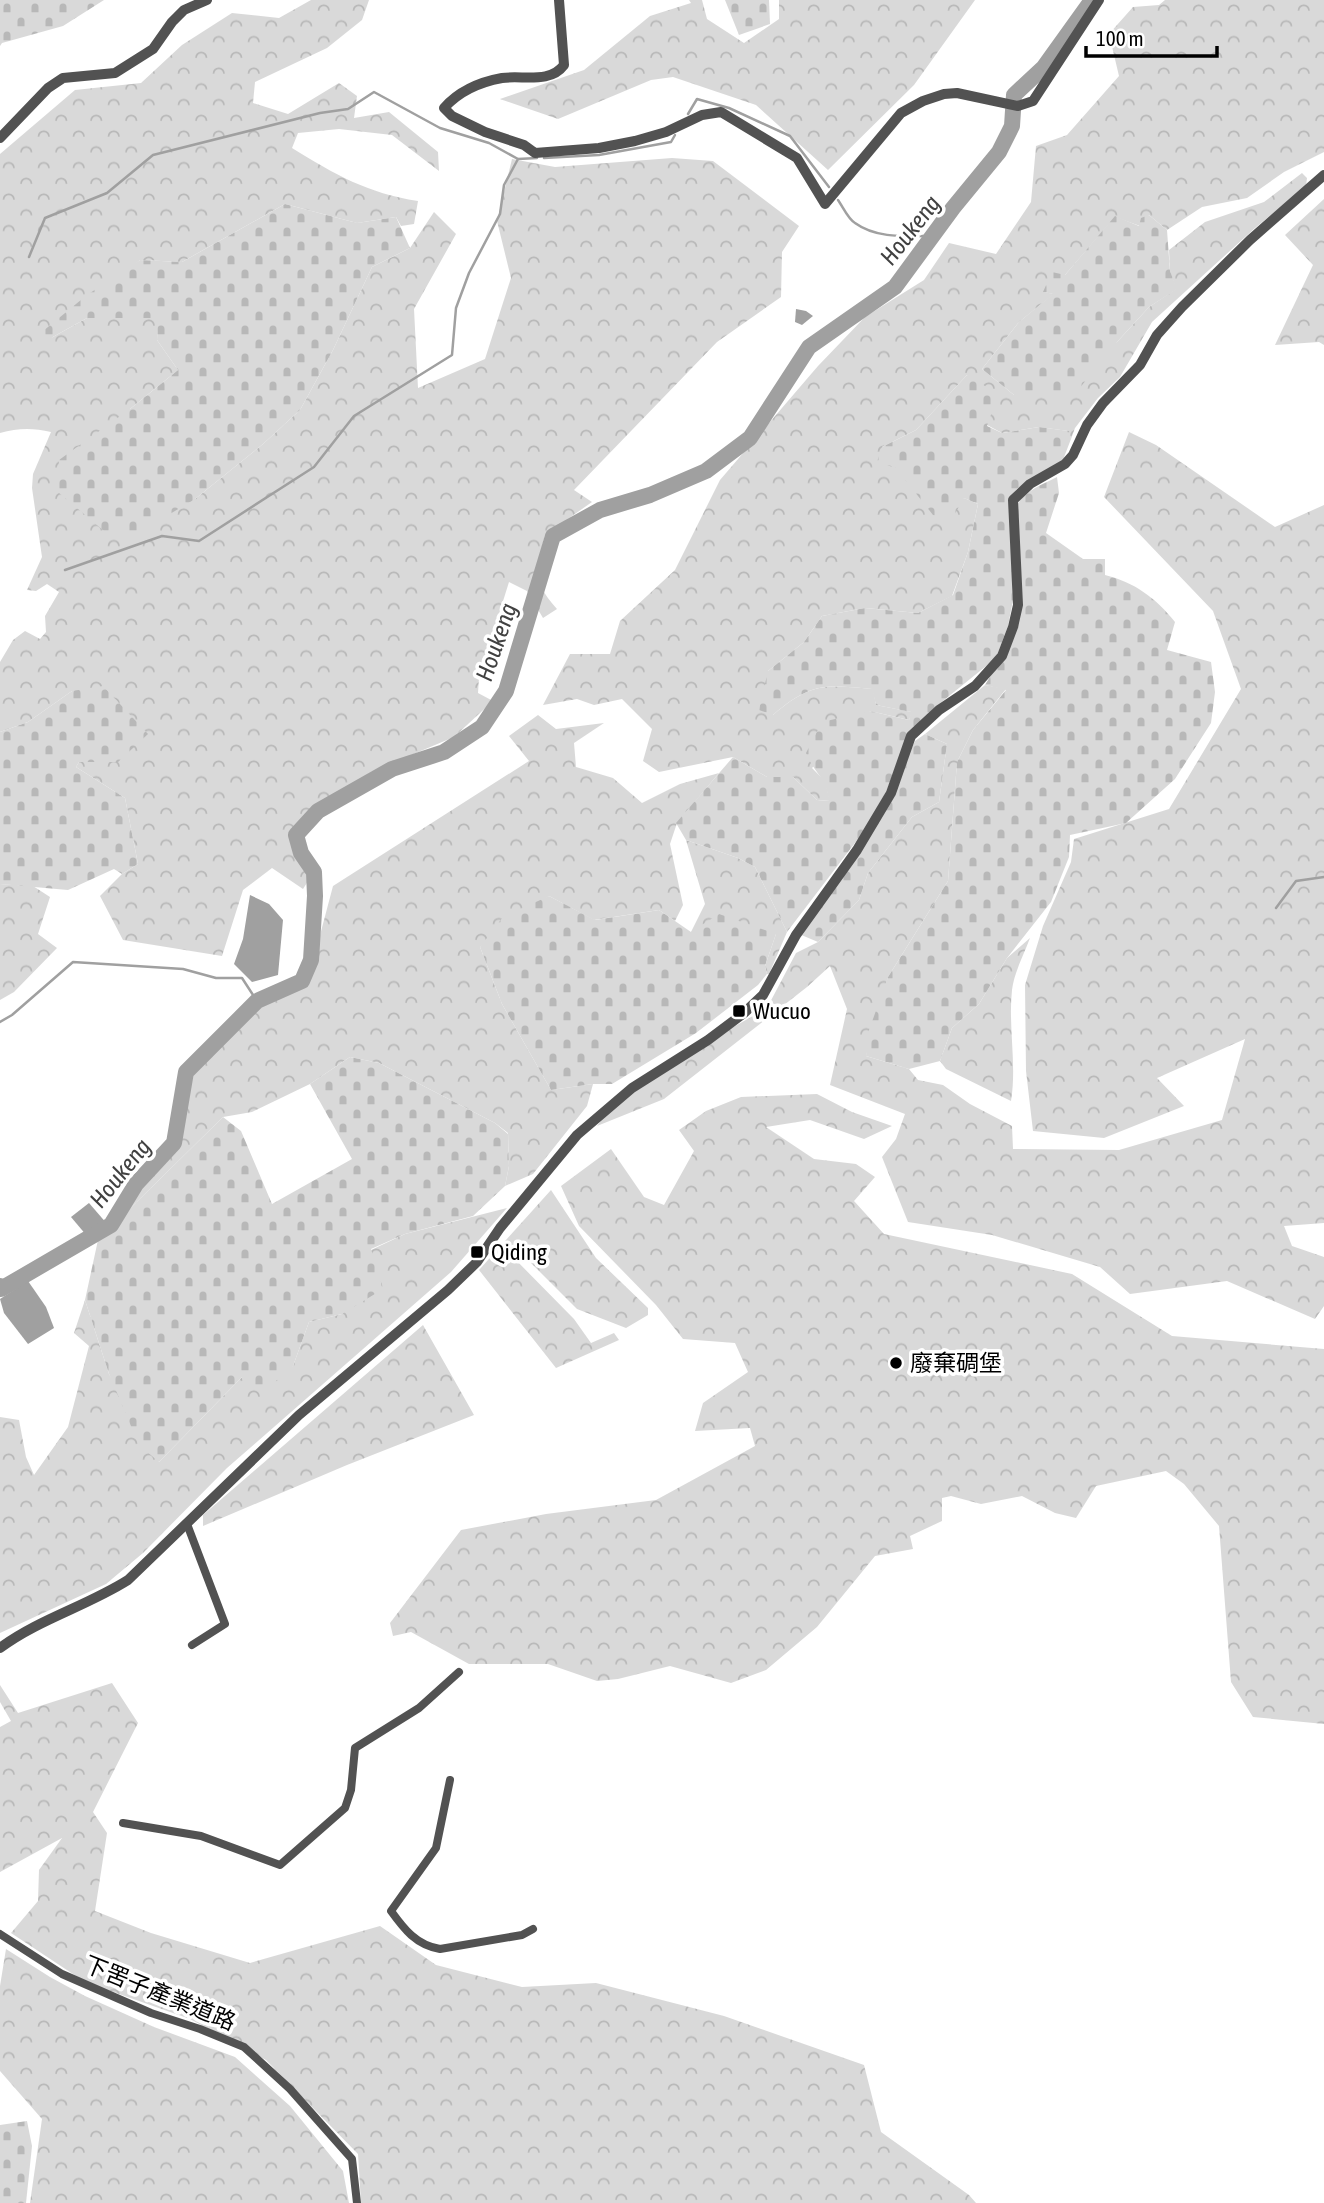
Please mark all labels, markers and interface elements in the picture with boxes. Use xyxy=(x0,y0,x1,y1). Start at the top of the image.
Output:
scale bar xyxy=(1086,14,1217,58)
text: 100 m xyxy=(1096,26,1144,50)
water label: Houkeng xyxy=(875,190,945,270)
water label: Houkeng xyxy=(470,599,522,685)
place label: Wucuo xyxy=(753,998,811,1024)
marker: Wucuo xyxy=(731,1003,747,1019)
water label: Houkeng xyxy=(84,1133,156,1213)
place label: Qiding xyxy=(491,1239,547,1265)
marker: Qiding xyxy=(469,1244,485,1260)
place label: 廢棄碉堡 xyxy=(910,1350,1002,1376)
marker: 廢棄碉堡 xyxy=(888,1355,904,1371)
street label: 下罟子產業道路 xyxy=(80,1951,240,2035)

